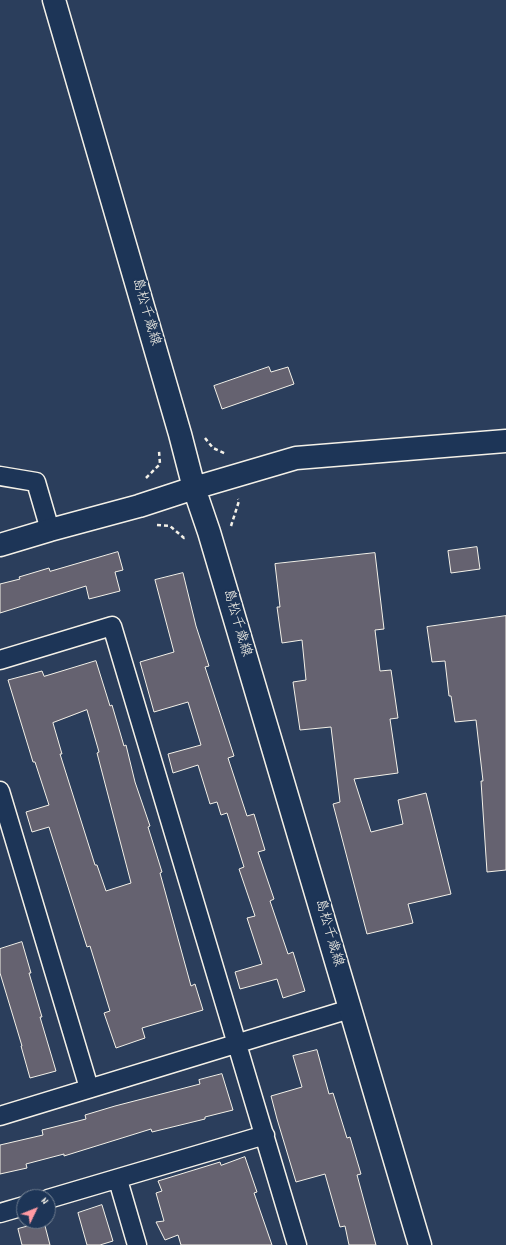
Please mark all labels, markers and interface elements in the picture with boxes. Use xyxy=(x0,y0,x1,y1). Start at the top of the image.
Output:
street label: 島松千歳線 xyxy=(127,276,163,348)
street label: 島松千歳線 xyxy=(218,587,254,659)
street label: 島松千歳線 xyxy=(310,897,346,969)
north arrow xyxy=(16,1189,56,1229)
text: N xyxy=(36,1194,52,1209)

